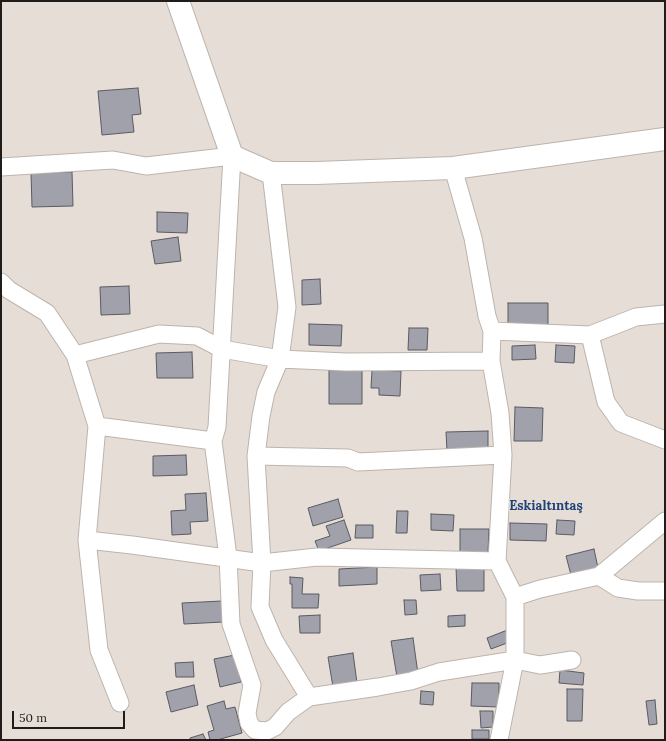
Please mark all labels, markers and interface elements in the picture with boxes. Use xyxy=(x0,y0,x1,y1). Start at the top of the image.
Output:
district label: Eskialtıntaş xyxy=(509,498,583,514)
scale bar xyxy=(14,703,127,729)
text: 50 m xyxy=(19,710,47,725)

